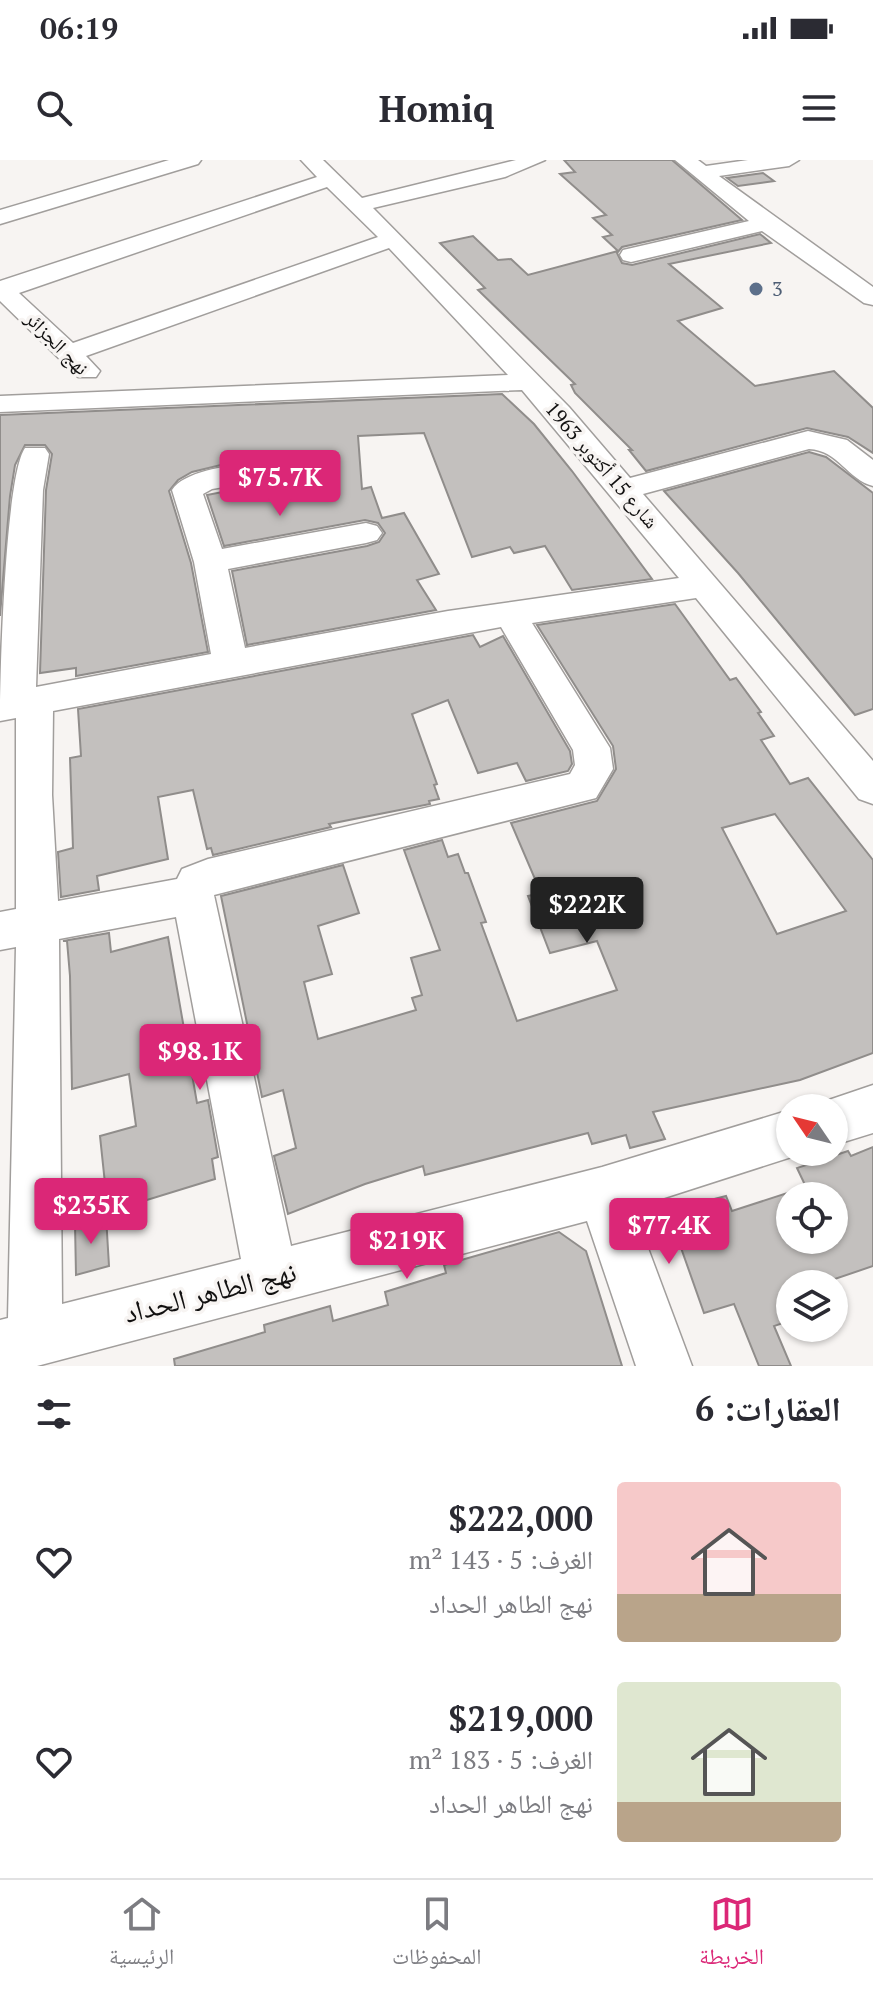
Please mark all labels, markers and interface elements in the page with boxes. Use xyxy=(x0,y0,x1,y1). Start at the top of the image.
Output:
text: 06:19 xyxy=(40,8,118,48)
text: Homiq xyxy=(379,85,494,132)
icon: search xyxy=(32,86,76,130)
icon: menu xyxy=(797,86,841,130)
place label: 3 xyxy=(772,275,783,302)
marker: 3 xyxy=(747,280,765,298)
street label: نهج الجزائر xyxy=(19,304,95,380)
street label: شارع 15 أكتوبر 1963 xyxy=(540,396,665,534)
pin: $75.7K xyxy=(215,450,345,518)
text: $75.7K xyxy=(238,459,322,493)
pin: $222K xyxy=(531,877,643,945)
text: $222K xyxy=(548,886,626,920)
pin: $98.1K xyxy=(135,1024,265,1092)
text: $98.1K xyxy=(158,1033,242,1067)
north arrow xyxy=(776,1094,848,1166)
map controls xyxy=(776,1094,848,1342)
pin: $235K xyxy=(35,1178,147,1246)
button: locate xyxy=(776,1182,848,1254)
text: $235K xyxy=(52,1187,130,1221)
pin: $77.4K xyxy=(604,1198,734,1266)
text: $77.4K xyxy=(627,1207,711,1241)
pin: $219K xyxy=(351,1213,463,1281)
text: $219K xyxy=(368,1222,446,1256)
street label: نهج الطاهر الحداد xyxy=(120,1252,300,1331)
button: layers xyxy=(776,1270,848,1342)
text: العقارات: 6 xyxy=(695,1386,841,1431)
icon: filters xyxy=(32,1392,76,1436)
text: $222,000 xyxy=(448,1496,593,1541)
icon: home xyxy=(681,1514,777,1610)
icon: heart xyxy=(32,1540,76,1584)
text: الغرف: 5 · 143 m² xyxy=(409,1542,593,1576)
text: نهج الطاهر الحداد xyxy=(429,1586,593,1620)
text: $219,000 xyxy=(448,1696,593,1741)
icon: home xyxy=(681,1714,777,1810)
icon: heart xyxy=(32,1740,76,1784)
text: الغرف: 5 · 183 m² xyxy=(409,1742,593,1776)
text: نهج الطاهر الحداد xyxy=(429,1786,593,1820)
tab: الرئيسية xyxy=(109,1892,174,1978)
tab: المحفوظات xyxy=(392,1892,482,1978)
tab: الخريطة xyxy=(699,1892,764,1978)

